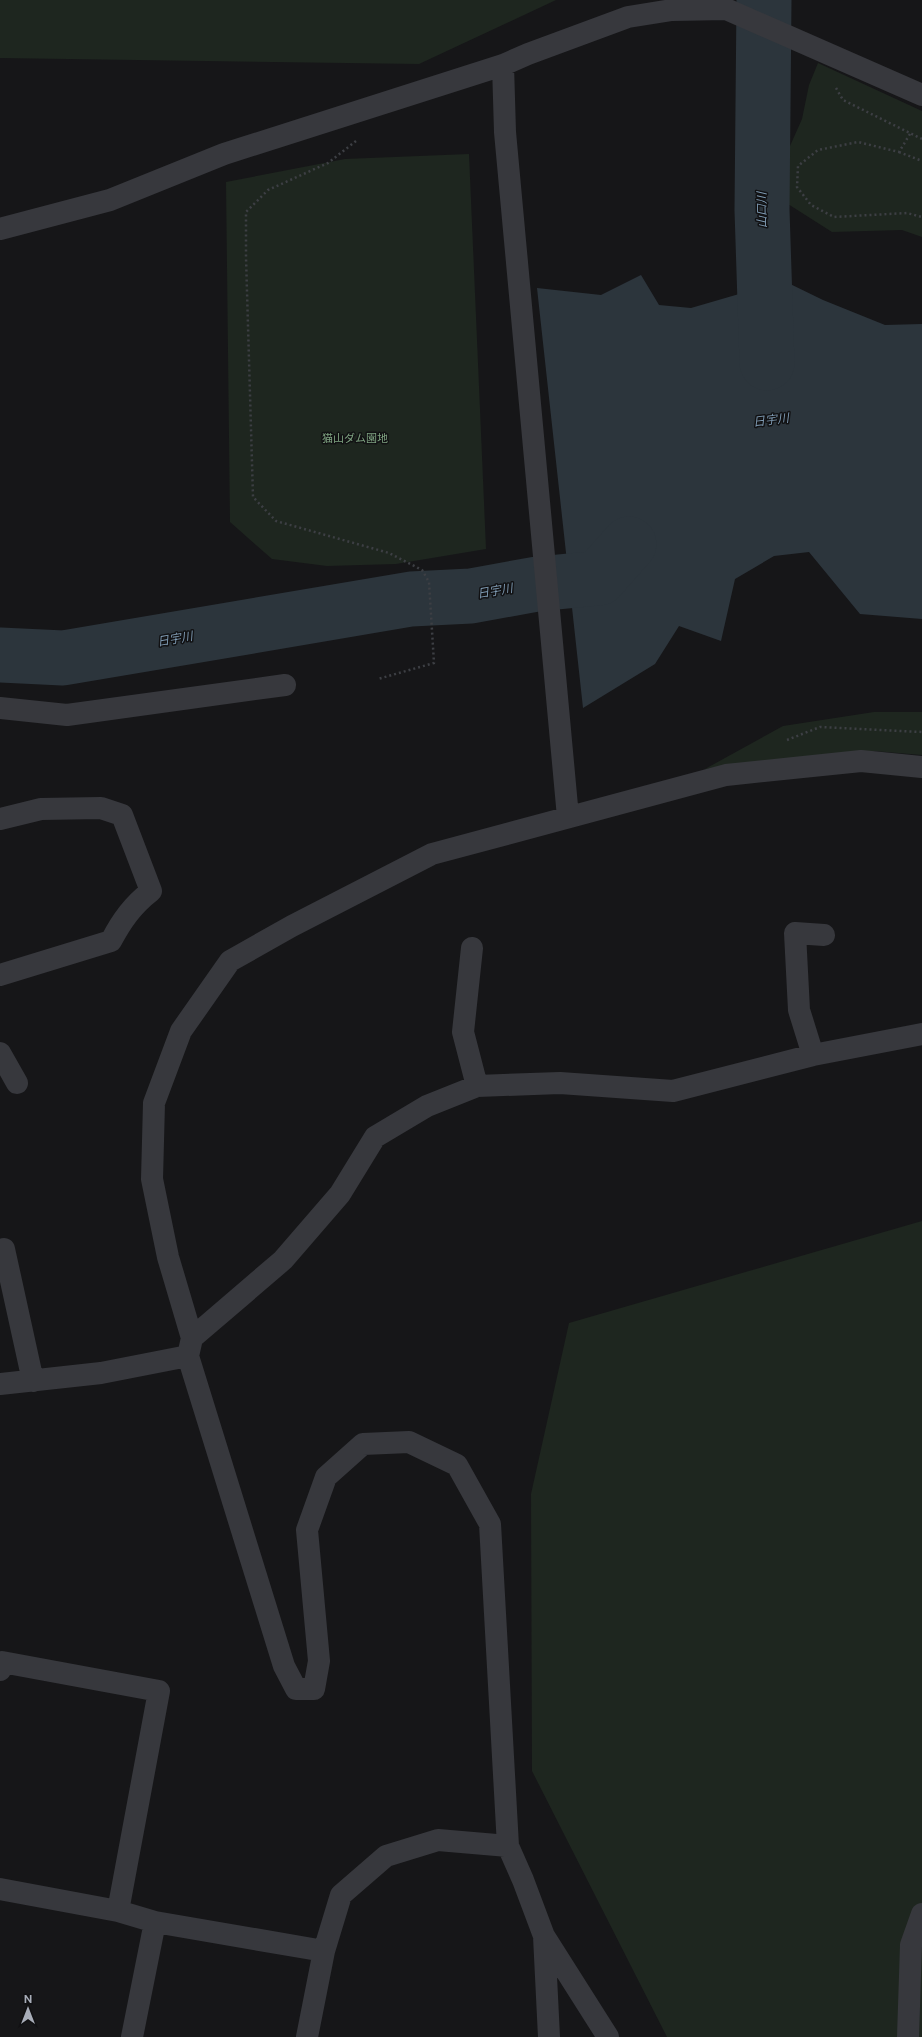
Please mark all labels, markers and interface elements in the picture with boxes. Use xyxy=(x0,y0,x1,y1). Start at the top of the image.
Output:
water label: 山口川 xyxy=(755,190,769,228)
water label: 日宇川 xyxy=(752,411,792,429)
park label: 猫山ダム園地 xyxy=(322,432,388,444)
water label: 日宇川 xyxy=(476,581,516,601)
water label: 日宇川 xyxy=(156,629,196,649)
north arrow xyxy=(8,1989,48,2029)
text: N xyxy=(24,1993,32,2005)

